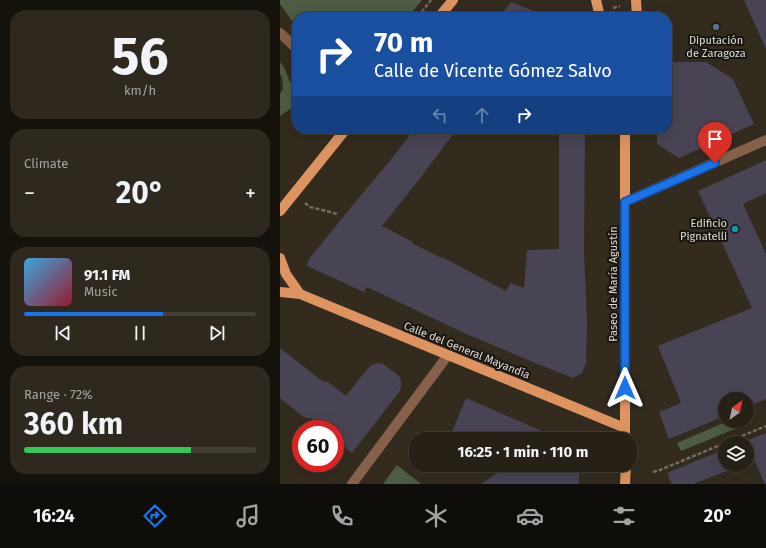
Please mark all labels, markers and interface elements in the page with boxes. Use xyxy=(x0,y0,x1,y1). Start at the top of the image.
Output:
marker: Diputación de Zaragoza xyxy=(711,22,721,32)
text: 56 xyxy=(111,25,169,88)
text: 70 m xyxy=(374,26,433,59)
icon: right xyxy=(308,28,360,80)
place label: Diputación de Zaragoza xyxy=(686,34,746,60)
text: Calle de Vicente Gómez Salvo xyxy=(374,60,612,82)
text: km/h xyxy=(124,83,156,98)
icon: left xyxy=(429,104,451,126)
icon: ahead xyxy=(471,104,493,126)
icon: right xyxy=(513,104,535,126)
pin xyxy=(698,122,732,163)
icon: arrive xyxy=(704,128,726,150)
text: Climate xyxy=(24,156,68,171)
text: 20° xyxy=(116,175,164,211)
text: − xyxy=(24,180,35,207)
text: + xyxy=(245,180,256,207)
place label: Edificio Pignatelli xyxy=(680,217,727,243)
marker: Edificio Pignatelli xyxy=(730,224,740,234)
street label: Paseo de María Agustín xyxy=(607,226,620,342)
text: 91.1 FM xyxy=(84,266,130,284)
text: Music xyxy=(84,284,118,299)
street label: Calle del General Mayandía xyxy=(402,319,532,382)
icon: previous xyxy=(52,322,74,344)
icon: pause xyxy=(129,322,151,344)
icon: next xyxy=(206,322,228,344)
position arrow xyxy=(604,367,646,409)
text: Range · 72% xyxy=(24,387,93,402)
north arrow xyxy=(718,392,754,428)
map controls xyxy=(718,392,754,472)
text: 360 km xyxy=(24,406,123,442)
speed limit sign: 60 xyxy=(292,420,344,472)
button: layers xyxy=(718,436,754,472)
text: 16:25 · 1 min · 110 m xyxy=(458,443,588,461)
icon: directions xyxy=(141,502,169,530)
icon: music xyxy=(234,502,262,530)
icon: phone xyxy=(328,502,356,530)
icon: climate xyxy=(422,502,450,530)
icon: car xyxy=(516,502,544,530)
icon: filters xyxy=(610,502,638,530)
text: 16:24 xyxy=(33,505,75,527)
text: 20° xyxy=(704,505,733,527)

